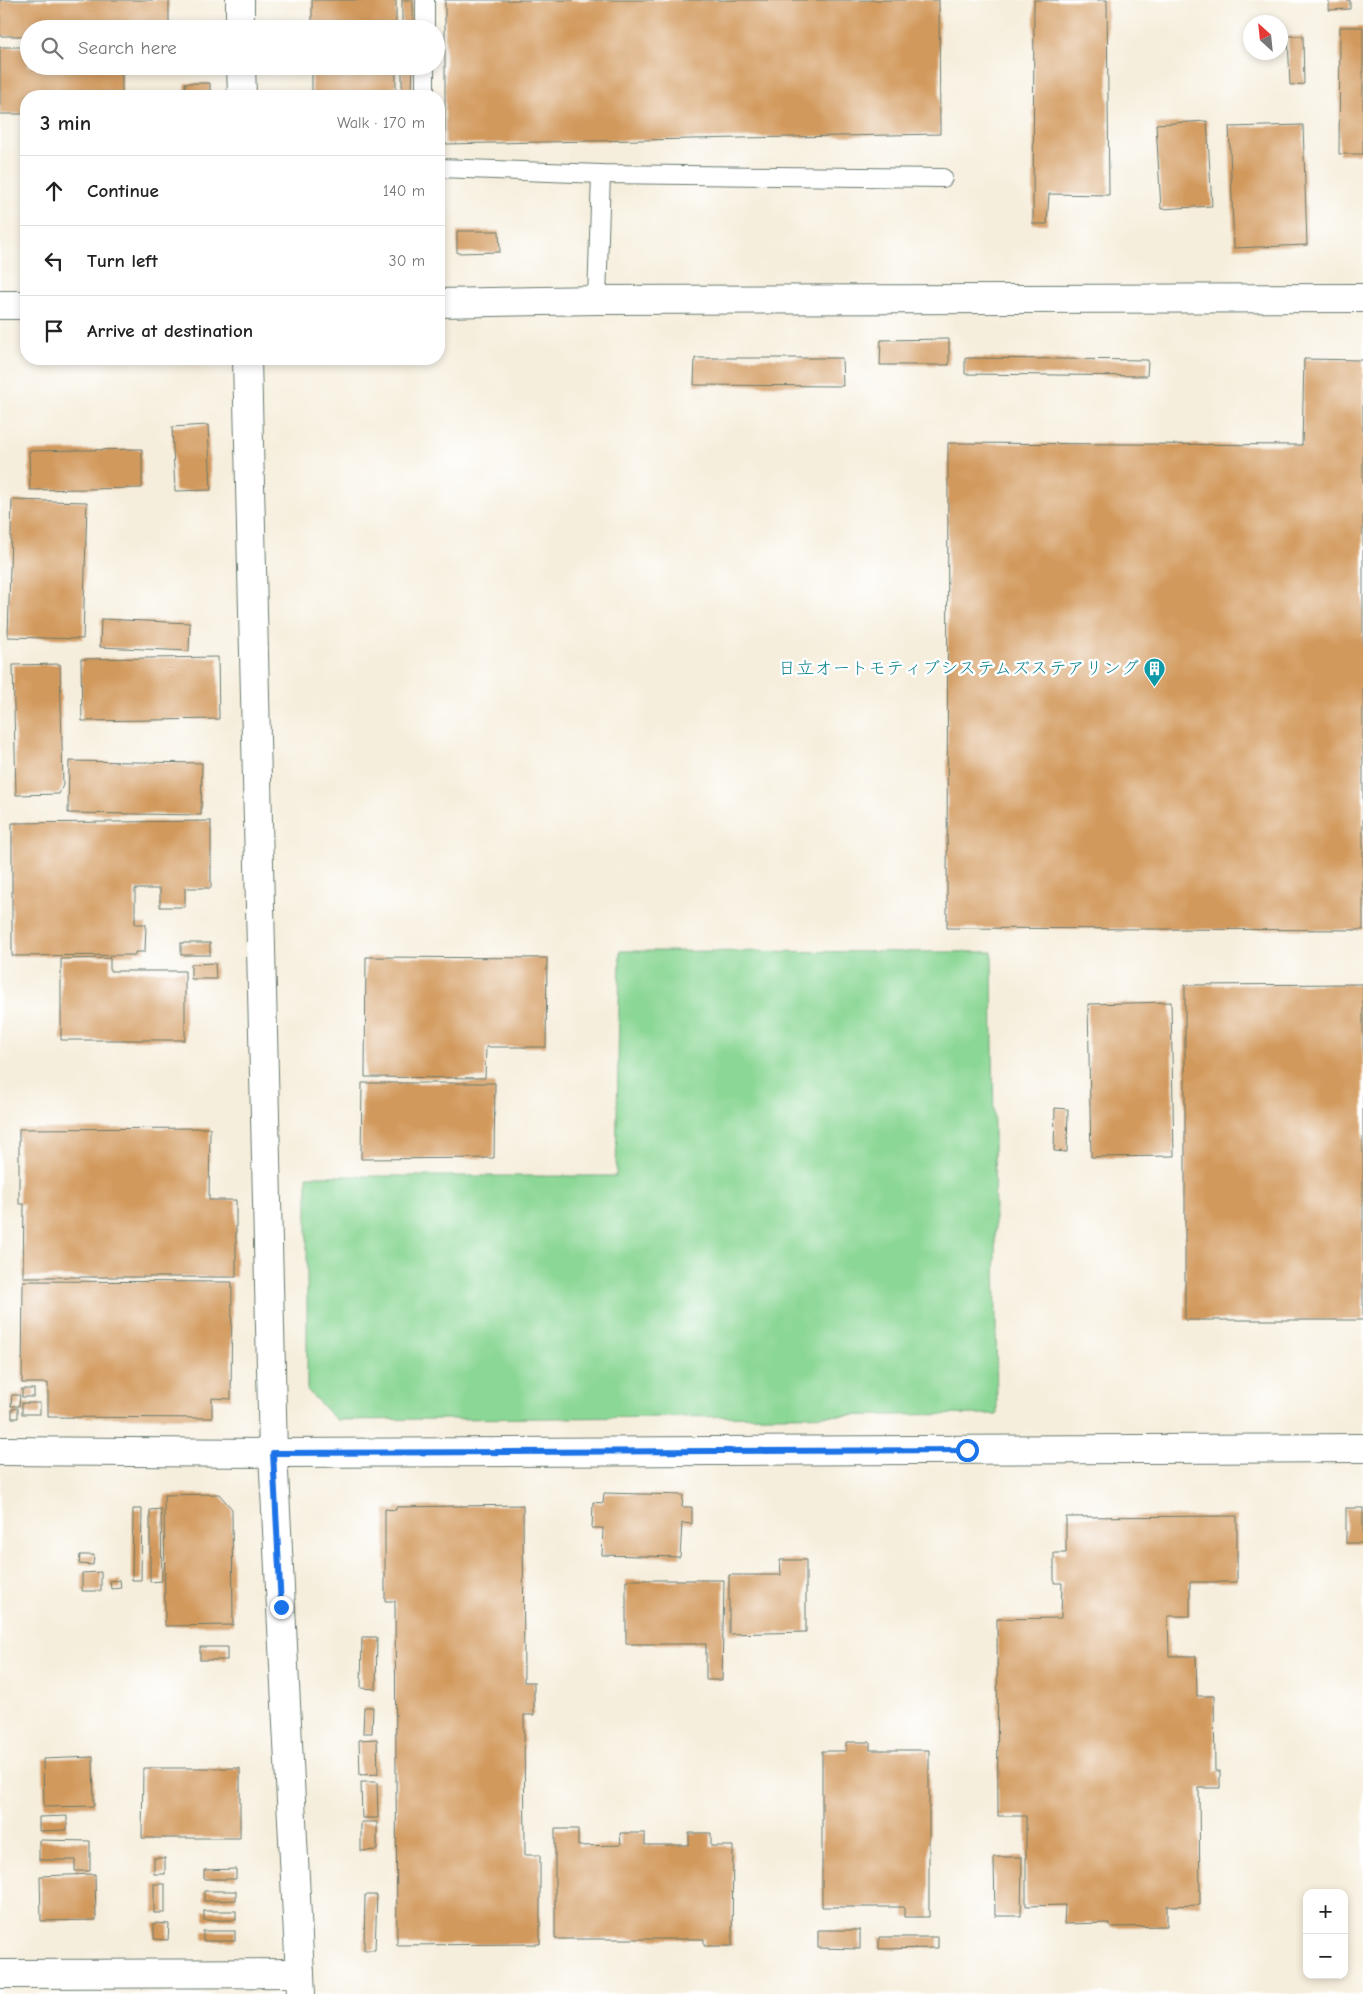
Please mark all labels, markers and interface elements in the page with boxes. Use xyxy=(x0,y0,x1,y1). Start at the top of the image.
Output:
north arrow xyxy=(1243,15,1288,60)
search box xyxy=(20,20,445,75)
icon: search xyxy=(38,34,66,62)
text: Search here xyxy=(78,37,177,59)
text: 3 min xyxy=(40,111,91,135)
text: Walk · 170 m xyxy=(337,114,425,132)
icon: ahead xyxy=(40,177,68,205)
text: Continue xyxy=(87,180,159,202)
text: 140 m xyxy=(383,182,425,200)
icon: left xyxy=(40,247,68,275)
text: Turn left xyxy=(87,250,158,272)
text: 30 m xyxy=(389,252,425,270)
icon: arrive xyxy=(40,317,68,345)
text: Arrive at destination xyxy=(87,320,253,342)
building icon: 日立オートモティブシステムズステアリング xyxy=(1143,656,1167,687)
place label: 日立オートモティブシステムズステアリング xyxy=(778,658,1139,679)
route start xyxy=(956,1439,979,1462)
route end xyxy=(270,1596,293,1619)
map controls xyxy=(1303,1889,1348,1979)
button: + xyxy=(1303,1889,1348,1934)
button: − xyxy=(1303,1934,1348,1979)

